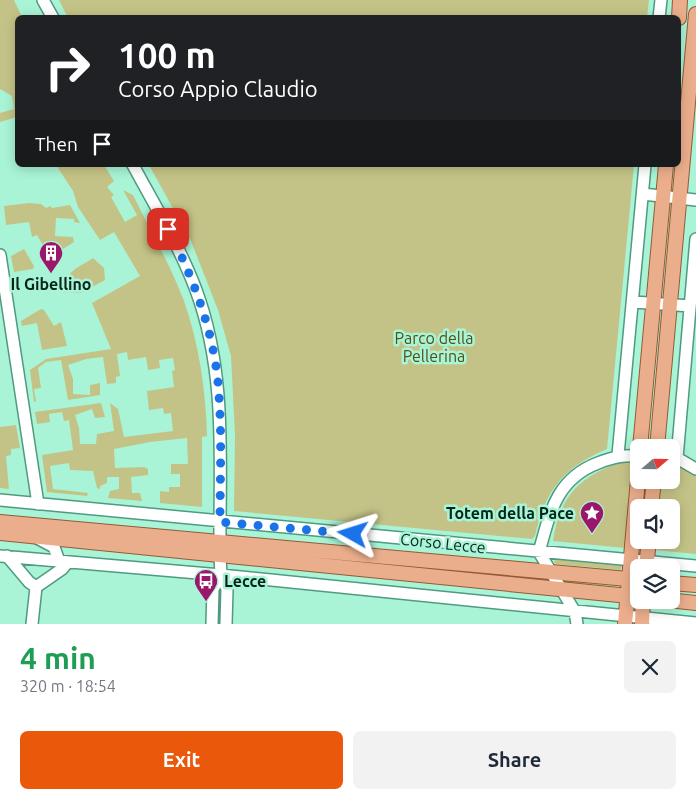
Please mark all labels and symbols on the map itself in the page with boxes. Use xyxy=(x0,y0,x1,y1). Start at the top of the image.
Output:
pin xyxy=(147,208,189,250)
building icon: Il Gibellino xyxy=(38,240,64,274)
place label: Il Gibellino xyxy=(11,275,91,293)
park label: Parco della Pellerina xyxy=(395,329,473,365)
north arrow xyxy=(630,439,680,489)
place icon: Totem della Pace xyxy=(579,500,605,534)
place label: Totem della Pace xyxy=(446,504,574,522)
position arrow xyxy=(326,507,378,559)
street label: Corso Lecce xyxy=(399,530,487,556)
bus stop icon: Lecce xyxy=(193,568,219,602)
place label: Lecce xyxy=(224,572,266,590)

